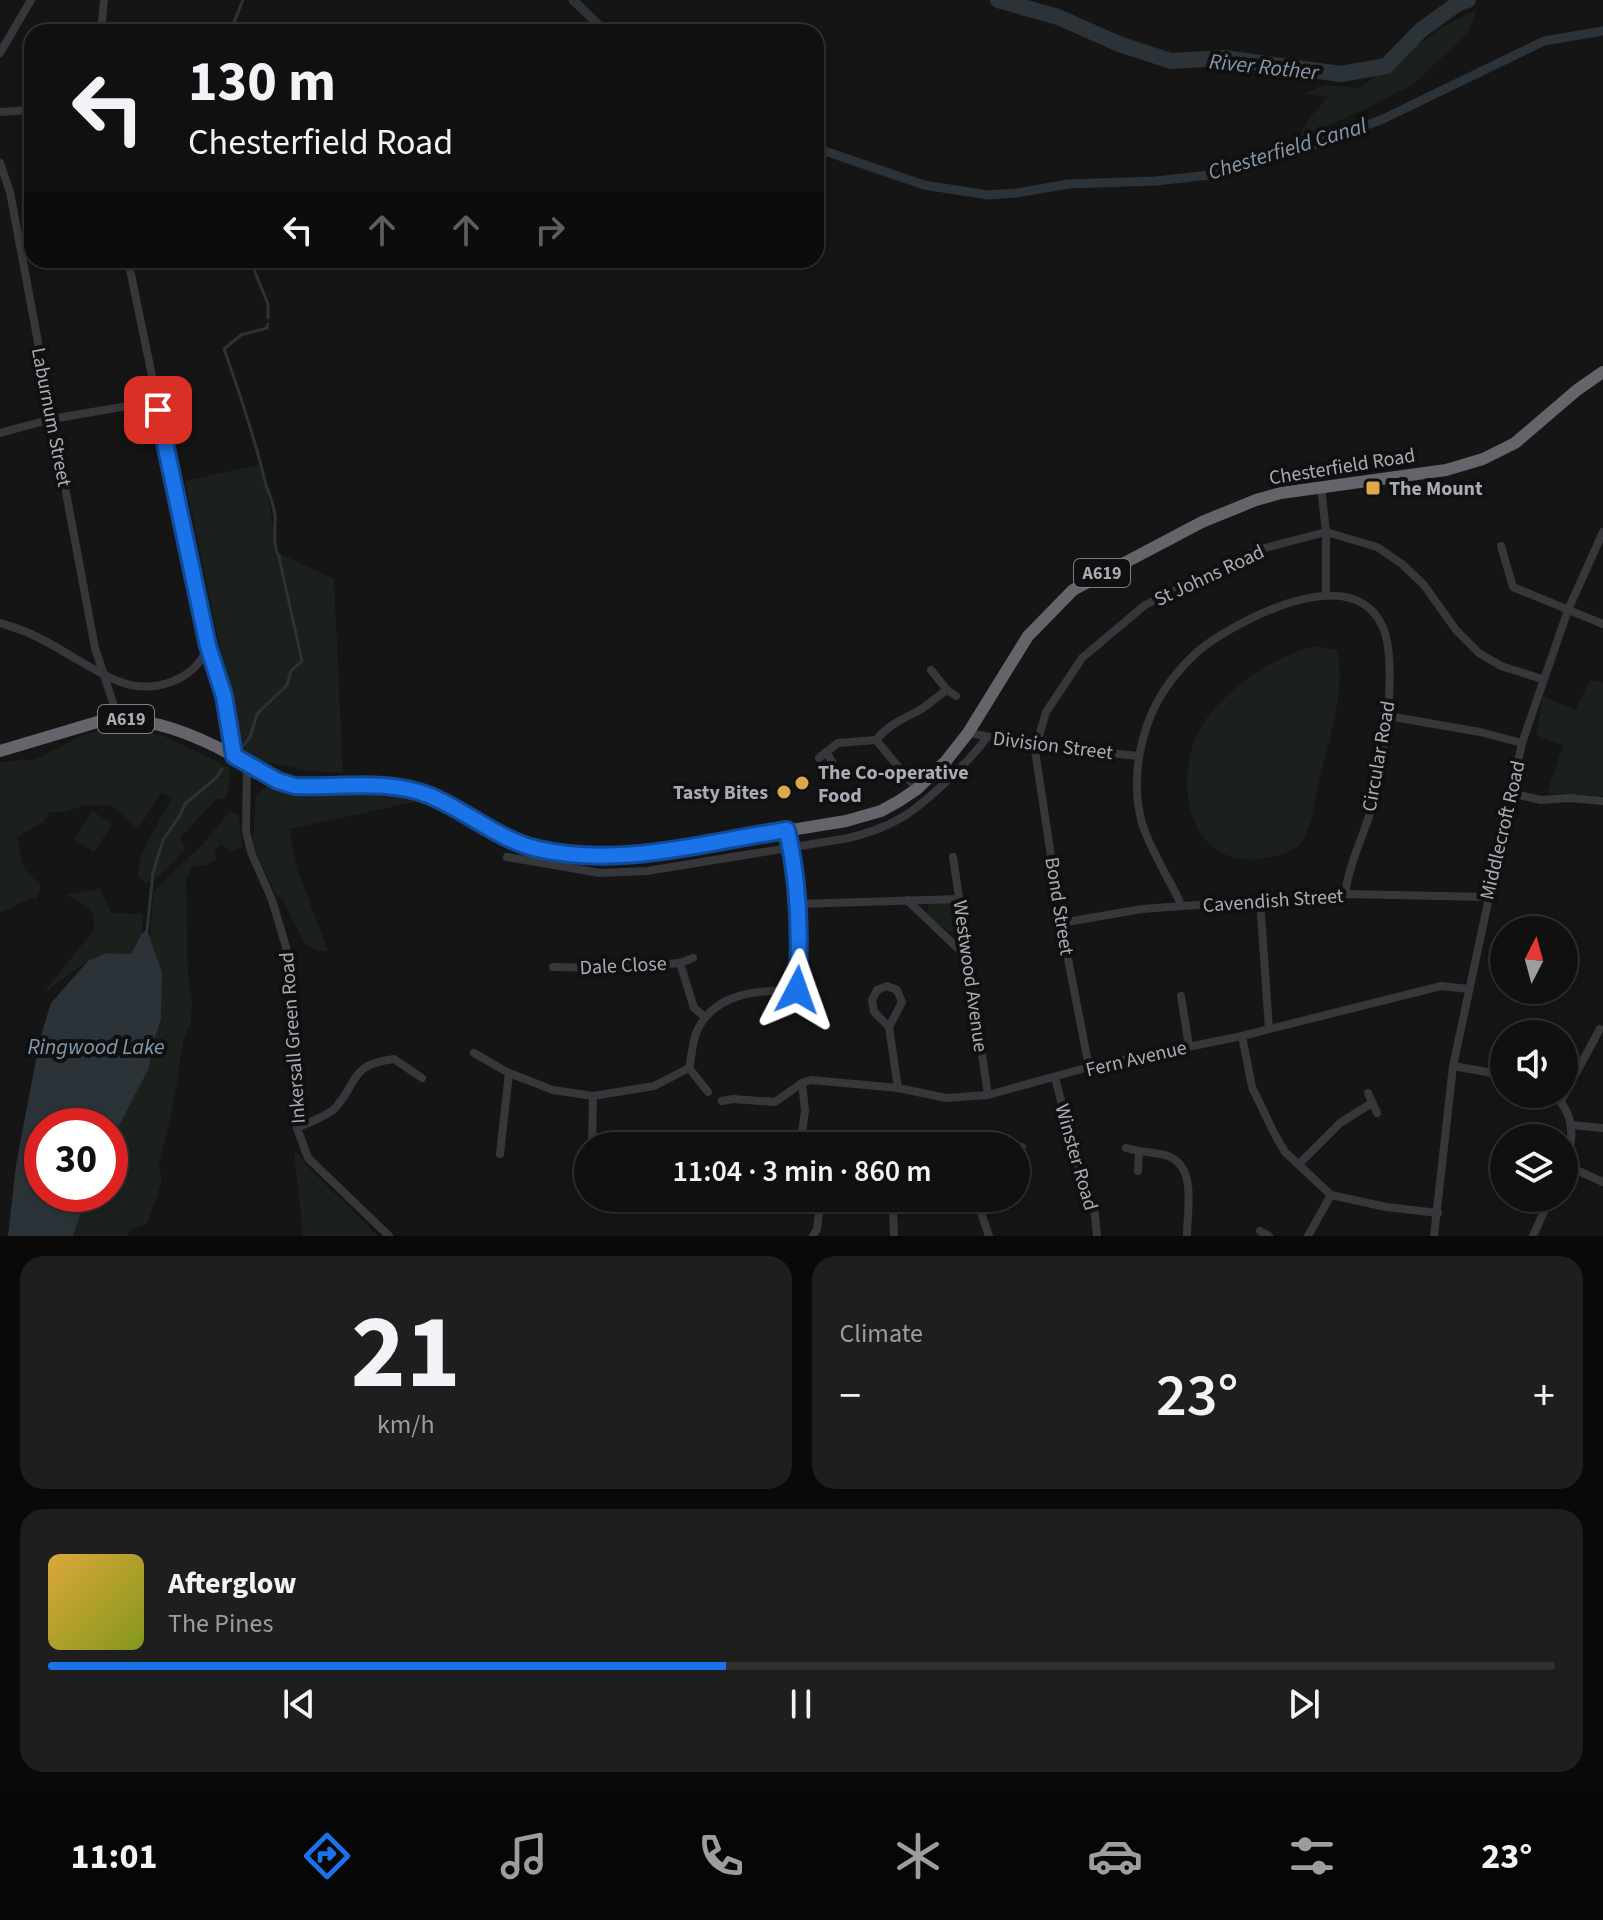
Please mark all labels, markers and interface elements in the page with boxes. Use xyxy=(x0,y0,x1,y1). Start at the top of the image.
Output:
text: 130 m xyxy=(188,43,336,122)
water label: River Rother xyxy=(1208,45,1322,89)
icon: left xyxy=(56,56,160,160)
water label: Chesterfield Canal xyxy=(1204,109,1371,188)
text: Chesterfield Road xyxy=(188,117,453,168)
icon: left xyxy=(276,208,320,252)
icon: ahead xyxy=(360,208,404,252)
icon: ahead xyxy=(444,208,488,252)
icon: right xyxy=(528,208,572,252)
street label: Laburnum Street xyxy=(24,345,78,489)
pin xyxy=(124,376,192,444)
icon: arrive xyxy=(136,388,180,432)
street label: Chesterfield Road xyxy=(1267,442,1417,492)
place label: The Mount xyxy=(1389,475,1483,503)
marker: The Mount xyxy=(1364,479,1382,497)
street label: St Johns Road xyxy=(1150,538,1269,614)
road number: A619 xyxy=(1074,559,1130,587)
street label: Circular Road xyxy=(1355,699,1403,814)
road number: A619 xyxy=(98,705,154,733)
street label: Division Street xyxy=(991,725,1115,767)
street label: Middlecroft Road xyxy=(1473,758,1533,903)
place label: The Co-operative Food xyxy=(818,759,969,810)
marker: The Co-operative Food xyxy=(793,774,811,792)
place label: Tasty Bites xyxy=(673,779,768,807)
marker: Tasty Bites xyxy=(775,783,793,801)
street label: Bond Street xyxy=(1037,855,1081,957)
street label: Cavendish Street xyxy=(1202,882,1345,920)
street label: Westwood Avenue xyxy=(945,898,995,1054)
north arrow xyxy=(1490,916,1578,1004)
map controls xyxy=(1490,916,1578,1212)
position arrow xyxy=(755,948,839,1032)
street label: Dale Close xyxy=(579,950,667,982)
street label: Inkersall Green Road xyxy=(273,951,313,1125)
button: sound xyxy=(1490,1020,1578,1108)
water label: Ringwood Lake xyxy=(27,1031,165,1063)
street label: Fern Avenue xyxy=(1083,1034,1190,1084)
street label: Winster Road xyxy=(1047,1101,1105,1214)
speed limit sign: 30 xyxy=(24,1108,128,1212)
button: layers xyxy=(1490,1124,1578,1212)
text: 11:04 · 3 min · 860 m xyxy=(672,1150,932,1193)
text: 21 xyxy=(351,1280,461,1428)
text: Climate xyxy=(840,1315,923,1352)
text: 23° xyxy=(1156,1354,1238,1439)
text: − xyxy=(840,1365,861,1428)
text: + xyxy=(1533,1365,1555,1428)
text: km/h xyxy=(377,1406,435,1443)
text: Afterglow xyxy=(168,1562,296,1605)
text: The Pines xyxy=(168,1605,273,1642)
icon: previous xyxy=(277,1682,321,1726)
icon: pause xyxy=(779,1682,823,1726)
icon: next xyxy=(1282,1682,1326,1726)
icon: directions xyxy=(299,1828,355,1884)
icon: music xyxy=(496,1828,552,1884)
icon: phone xyxy=(693,1828,749,1884)
icon: climate xyxy=(890,1828,946,1884)
icon: car xyxy=(1087,1828,1143,1884)
icon: filters xyxy=(1284,1828,1340,1884)
text: 11:01 xyxy=(71,1831,157,1882)
text: 23° xyxy=(1481,1831,1532,1882)

